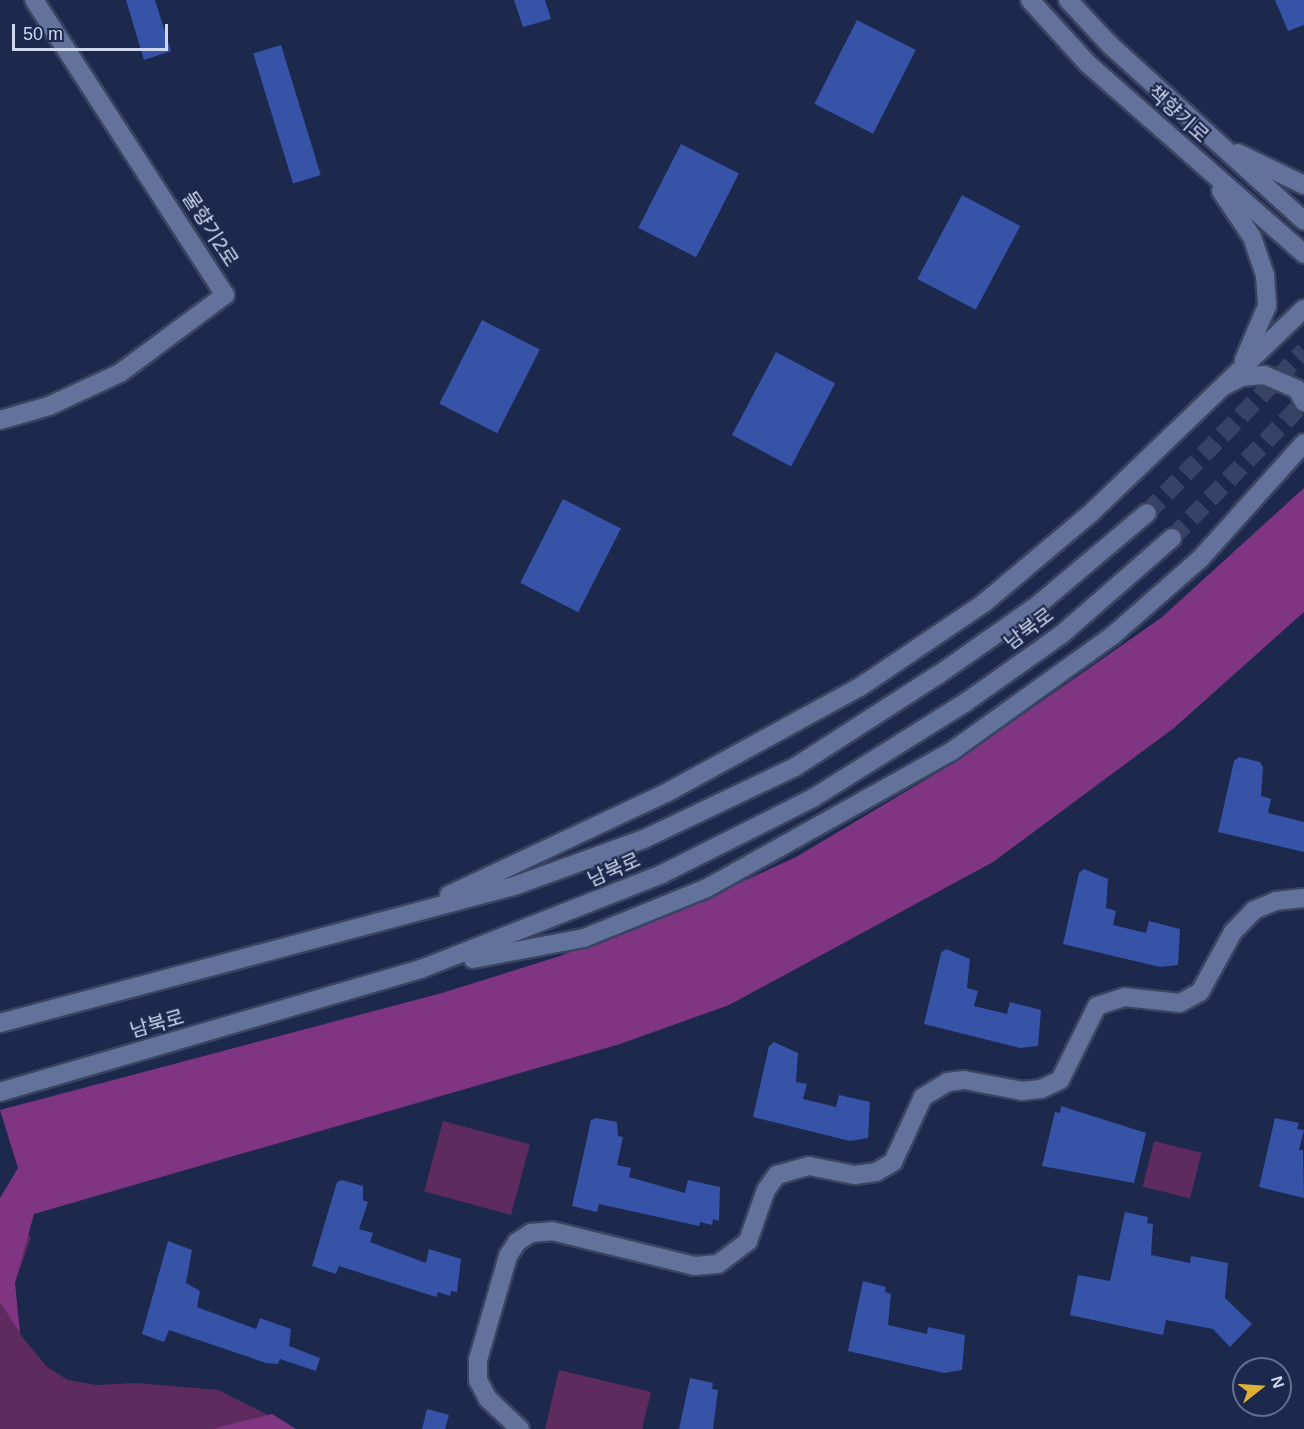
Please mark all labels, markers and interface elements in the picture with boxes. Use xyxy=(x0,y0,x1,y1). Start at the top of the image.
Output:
scale bar xyxy=(15,12,171,50)
text: 50 m xyxy=(23,24,63,44)
street label: 책향기로 xyxy=(1143,80,1213,148)
street label: 물향기2로 xyxy=(177,187,243,271)
street label: 남북로 xyxy=(1000,603,1058,655)
street label: 남북로 xyxy=(584,848,644,892)
street label: 남북로 xyxy=(127,1005,187,1043)
north arrow xyxy=(1232,1357,1292,1417)
text: N xyxy=(1268,1374,1288,1390)

